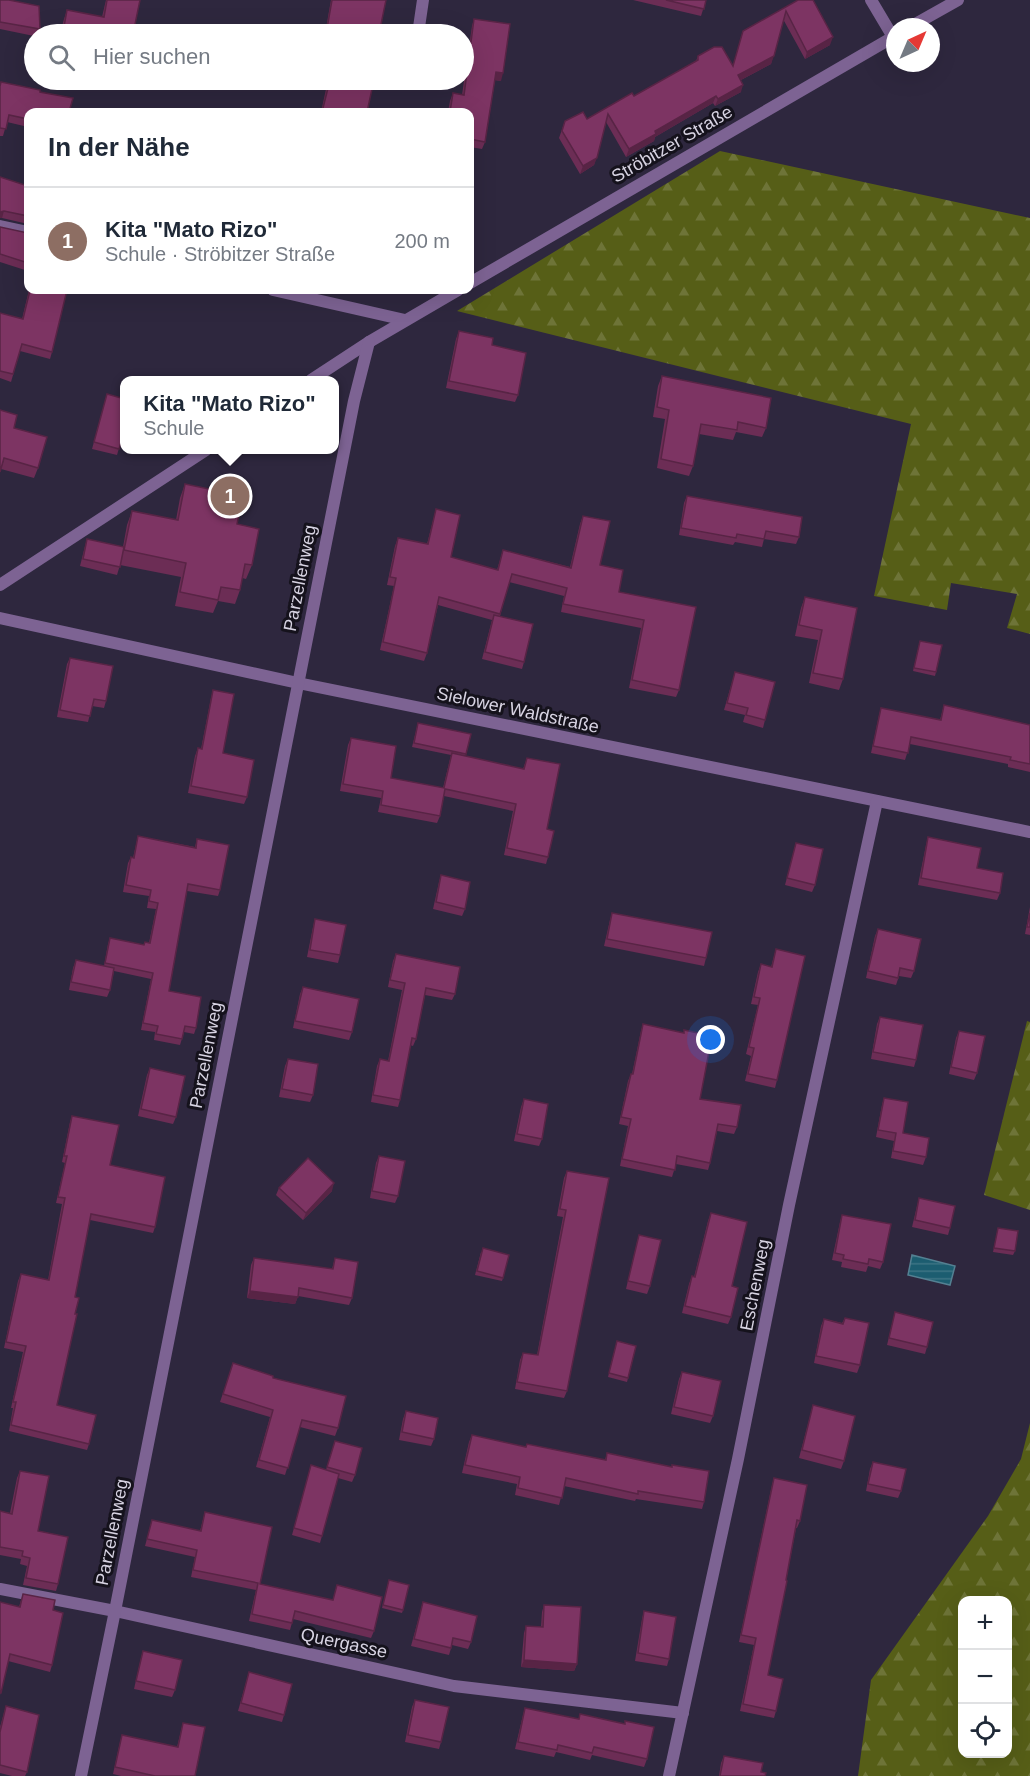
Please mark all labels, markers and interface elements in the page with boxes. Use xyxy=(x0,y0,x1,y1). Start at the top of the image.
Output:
north arrow xyxy=(886,18,940,72)
search box xyxy=(24,24,474,90)
icon: search xyxy=(45,41,78,74)
text: Hier suchen xyxy=(93,44,210,69)
street label: Ströbitzer Straße xyxy=(608,101,736,187)
text: In der Nähe xyxy=(48,132,190,162)
text: Kita "Mato Rizo" xyxy=(105,217,277,242)
text: 1 xyxy=(62,230,73,252)
text: 200 m xyxy=(394,230,450,252)
text: Schule · Ströbitzer Straße xyxy=(105,243,335,265)
popup xyxy=(120,376,339,454)
text: Kita "Mato Rizo" xyxy=(143,391,316,416)
text: Schule xyxy=(143,417,204,439)
pin: 1 xyxy=(210,474,250,518)
street label: Parzellenweg xyxy=(280,523,320,633)
street label: Sielower Waldstraße xyxy=(435,683,601,737)
street label: Parzellenweg xyxy=(186,1000,226,1110)
your location xyxy=(696,1025,725,1054)
street label: Eschenweg xyxy=(736,1237,774,1333)
street label: Parzellenweg xyxy=(92,1477,132,1587)
map controls xyxy=(958,1596,1012,1758)
button: + xyxy=(958,1596,1012,1650)
street label: Quergasse xyxy=(299,1624,389,1662)
button: − xyxy=(958,1650,1012,1704)
button: locate xyxy=(958,1704,1012,1758)

